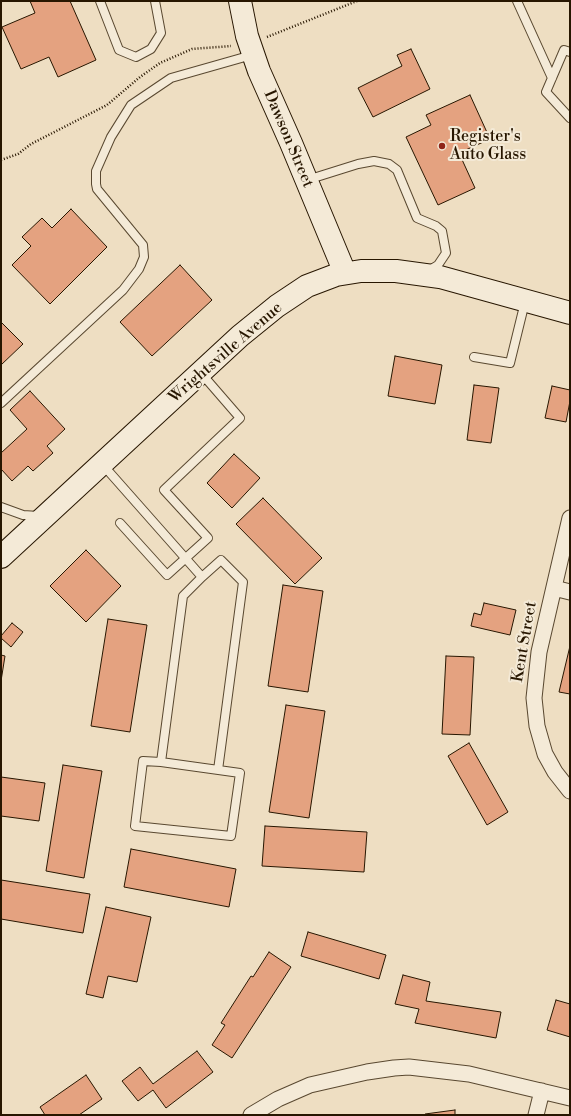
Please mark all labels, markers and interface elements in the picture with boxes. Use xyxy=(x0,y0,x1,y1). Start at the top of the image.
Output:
street label: Dawson Street xyxy=(259,87,317,191)
place label: Register's Auto Glass xyxy=(450,127,526,165)
marker: Register's Auto Glass xyxy=(437,141,447,151)
street label: Wrightsville Avenue xyxy=(165,299,287,407)
street label: Kent Street xyxy=(508,600,542,684)

